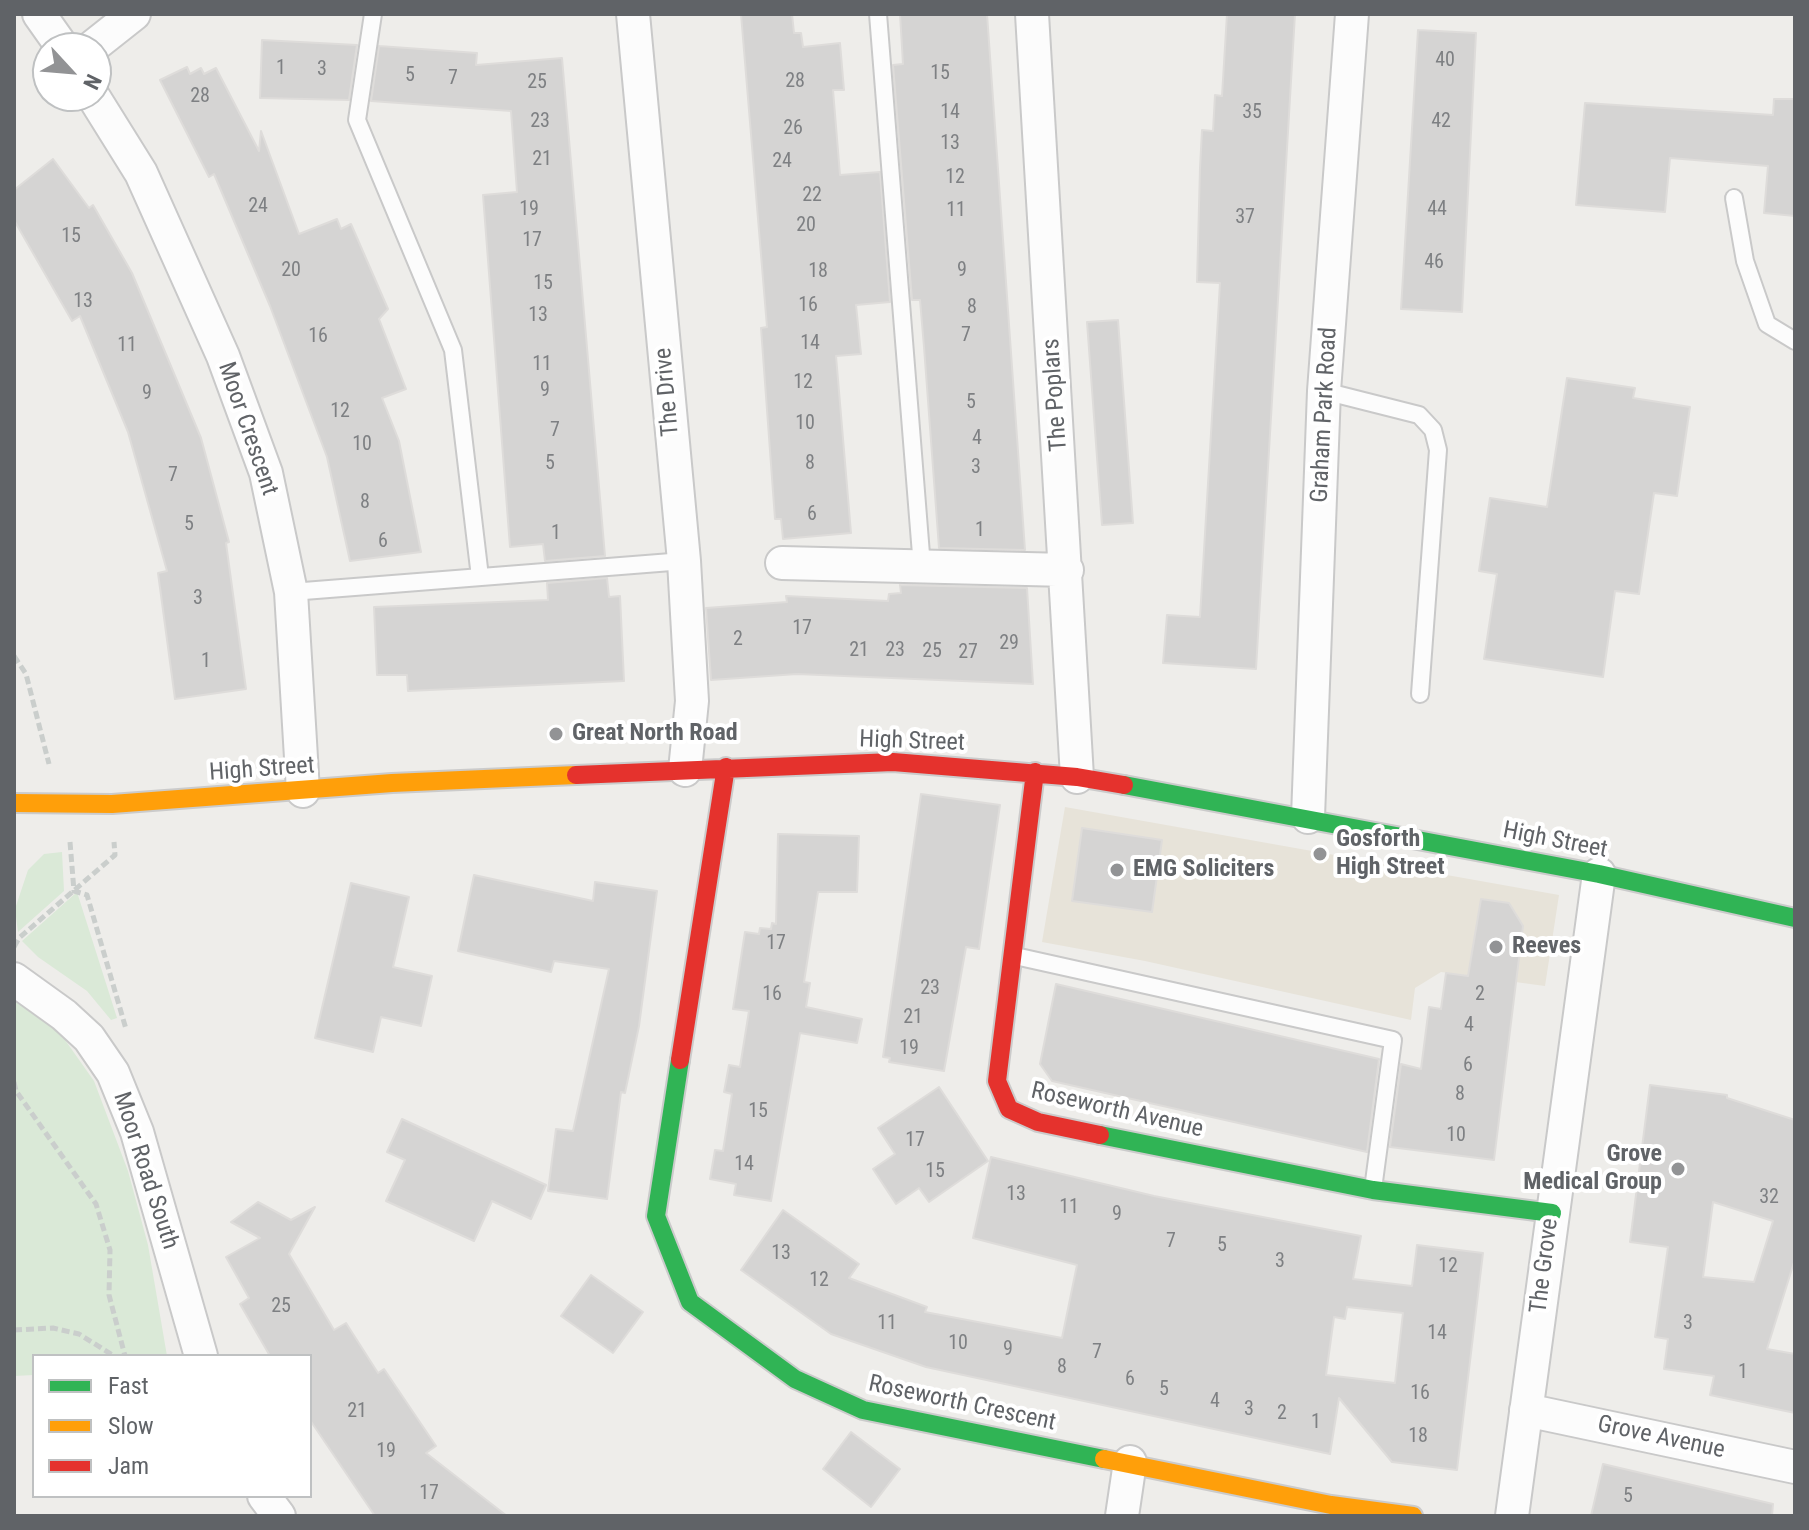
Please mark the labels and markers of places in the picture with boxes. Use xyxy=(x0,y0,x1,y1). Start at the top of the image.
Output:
place label: Great North Road xyxy=(572,720,738,748)
marker: Great North Road xyxy=(547,725,565,743)
place label: Gosforth High Street xyxy=(1336,826,1445,882)
marker: Gosforth High Street xyxy=(1311,845,1329,863)
place label: EMG Soliciters xyxy=(1133,856,1274,884)
marker: EMG Soliciters xyxy=(1108,861,1126,879)
place label: Reeves xyxy=(1512,933,1581,961)
marker: Reeves xyxy=(1487,938,1505,956)
place label: Grove Medical Group xyxy=(1523,1141,1662,1197)
marker: Grove Medical Group xyxy=(1669,1160,1687,1178)

